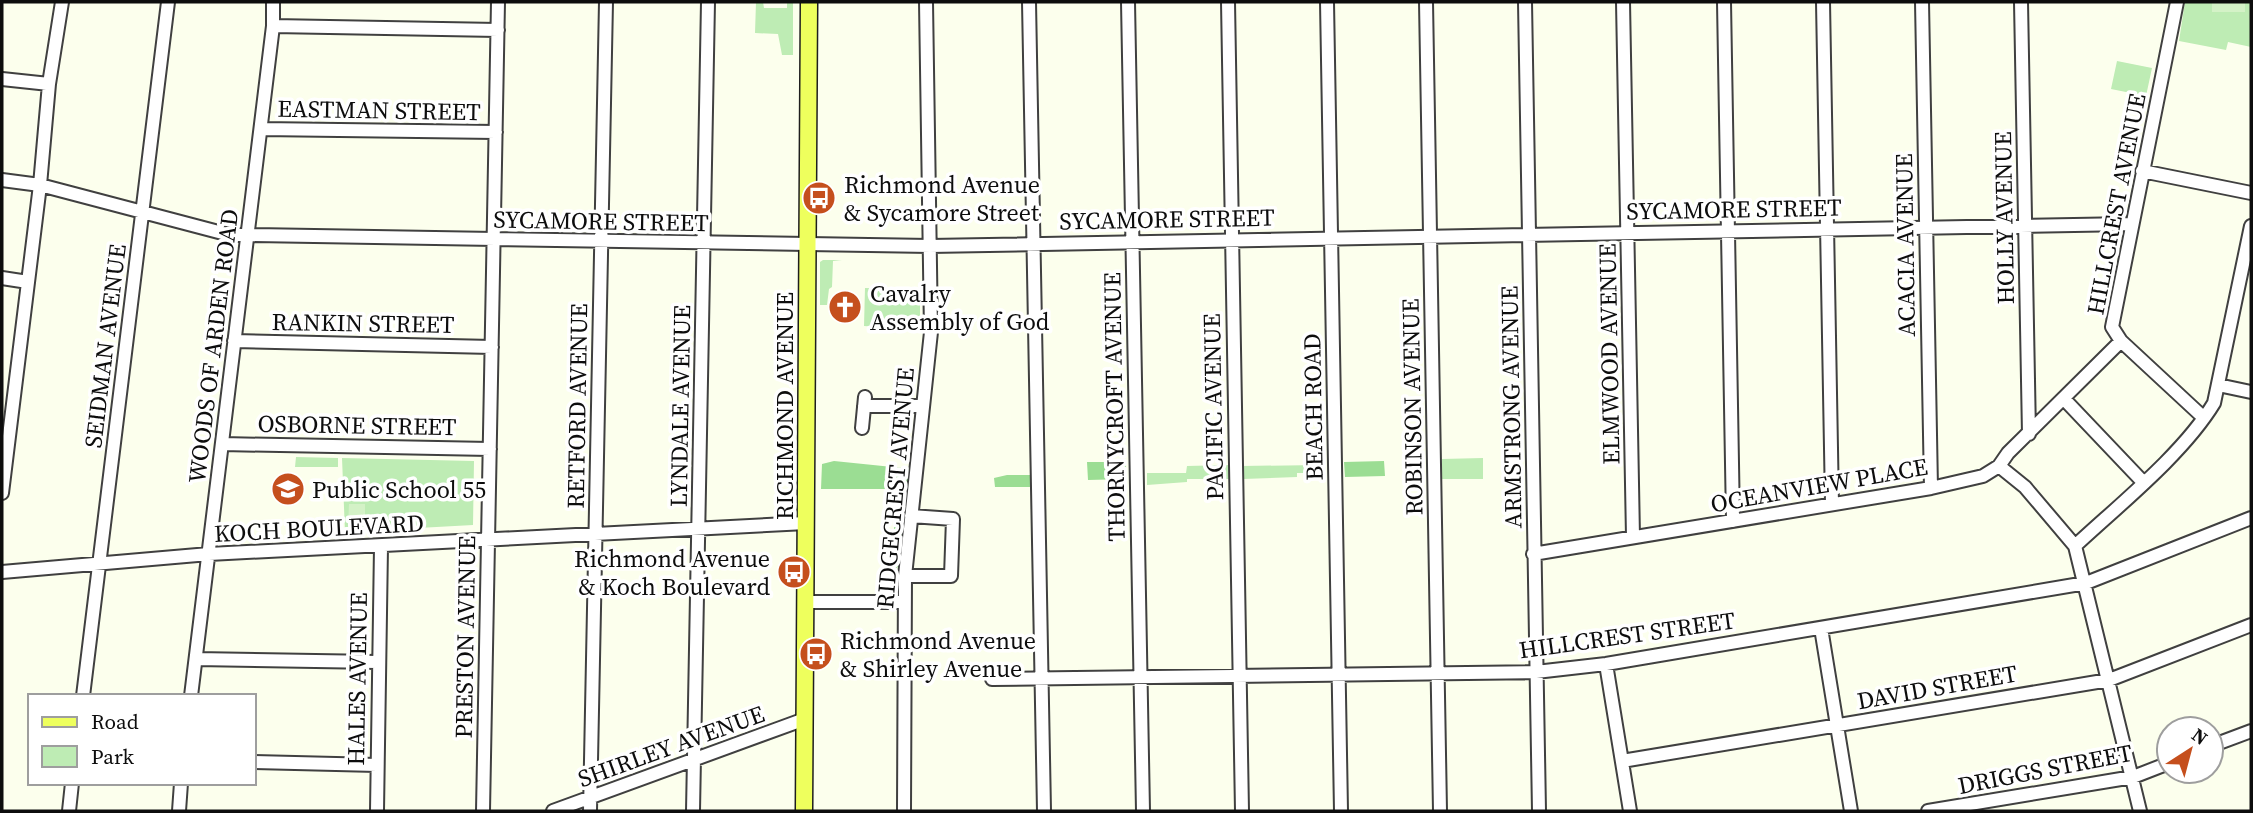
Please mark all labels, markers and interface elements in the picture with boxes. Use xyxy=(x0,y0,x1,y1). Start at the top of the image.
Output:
street label: HILLCREST AVENUE xyxy=(2078,90,2154,318)
street label: EASTMAN STREET xyxy=(277,92,481,128)
street label: HOLLY AVENUE xyxy=(1986,131,2022,305)
street label: ACACIA AVENUE xyxy=(1887,153,1923,337)
place label: Richmond Avenue & Sycamore Street xyxy=(844,168,1040,229)
bus stop icon: Richmond Avenue & Sycamore Street xyxy=(800,179,838,217)
street label: SYCAMORE STREET xyxy=(1626,191,1842,227)
street label: SYCAMORE STREET xyxy=(1059,201,1275,237)
street label: SYCAMORE STREET xyxy=(493,203,709,239)
street label: WOODS OF ARDEN ROAD xyxy=(180,207,246,485)
street label: SEIDMAN AVENUE xyxy=(76,242,134,450)
street label: ELMWOOD AVENUE xyxy=(1591,243,1627,465)
street label: THORNYCROFT AVENUE xyxy=(1095,272,1133,542)
place label: Cavalry Assembly of God xyxy=(870,277,1050,338)
street label: ARMSTRONG AVENUE xyxy=(1492,285,1530,529)
church icon: Cavalry Assembly of God xyxy=(826,288,864,326)
street label: RICHMOND AVENUE xyxy=(768,292,801,520)
street label: ROBINSON AVENUE xyxy=(1394,298,1430,516)
street label: RETFORD AVENUE xyxy=(559,303,595,509)
street label: RANKIN STREET xyxy=(271,305,455,341)
street label: LYNDALE AVENUE xyxy=(662,305,698,507)
street label: PACIFIC AVENUE xyxy=(1195,313,1231,501)
street label: BEACH ROAD xyxy=(1295,333,1331,481)
street label: RIDGECREST AVENUE xyxy=(868,366,922,610)
street label: OSBORNE STREET xyxy=(257,407,457,443)
street label: OCEANVIEW PLACE xyxy=(1708,450,1930,520)
school or university icon: Public School 55 xyxy=(269,470,307,508)
place label: Public School 55 xyxy=(312,473,486,506)
street label: KOCH BOULEVARD xyxy=(213,506,425,550)
street label: PRESTON AVENUE xyxy=(447,535,483,739)
place label: Richmond Avenue & Koch Boulevard xyxy=(574,542,770,603)
bus stop icon: Richmond Avenue & Koch Boulevard xyxy=(775,553,813,591)
street label: HALES AVENUE xyxy=(339,592,375,766)
street label: HILLCREST STREET xyxy=(1517,603,1738,667)
place label: Richmond Avenue & Shirley Avenue xyxy=(840,624,1036,685)
bus stop icon: Richmond Avenue & Shirley Avenue xyxy=(797,635,835,673)
street label: DAVID STREET xyxy=(1854,657,2020,717)
legend xyxy=(28,694,256,785)
street label: SHIRLEY AVENUE xyxy=(573,697,769,795)
text: Road xyxy=(91,707,139,736)
north arrow xyxy=(2155,715,2225,785)
text: N xyxy=(2187,722,2213,751)
street label: DRIGGS STREET xyxy=(1955,736,2135,802)
text: Park xyxy=(91,742,135,771)

